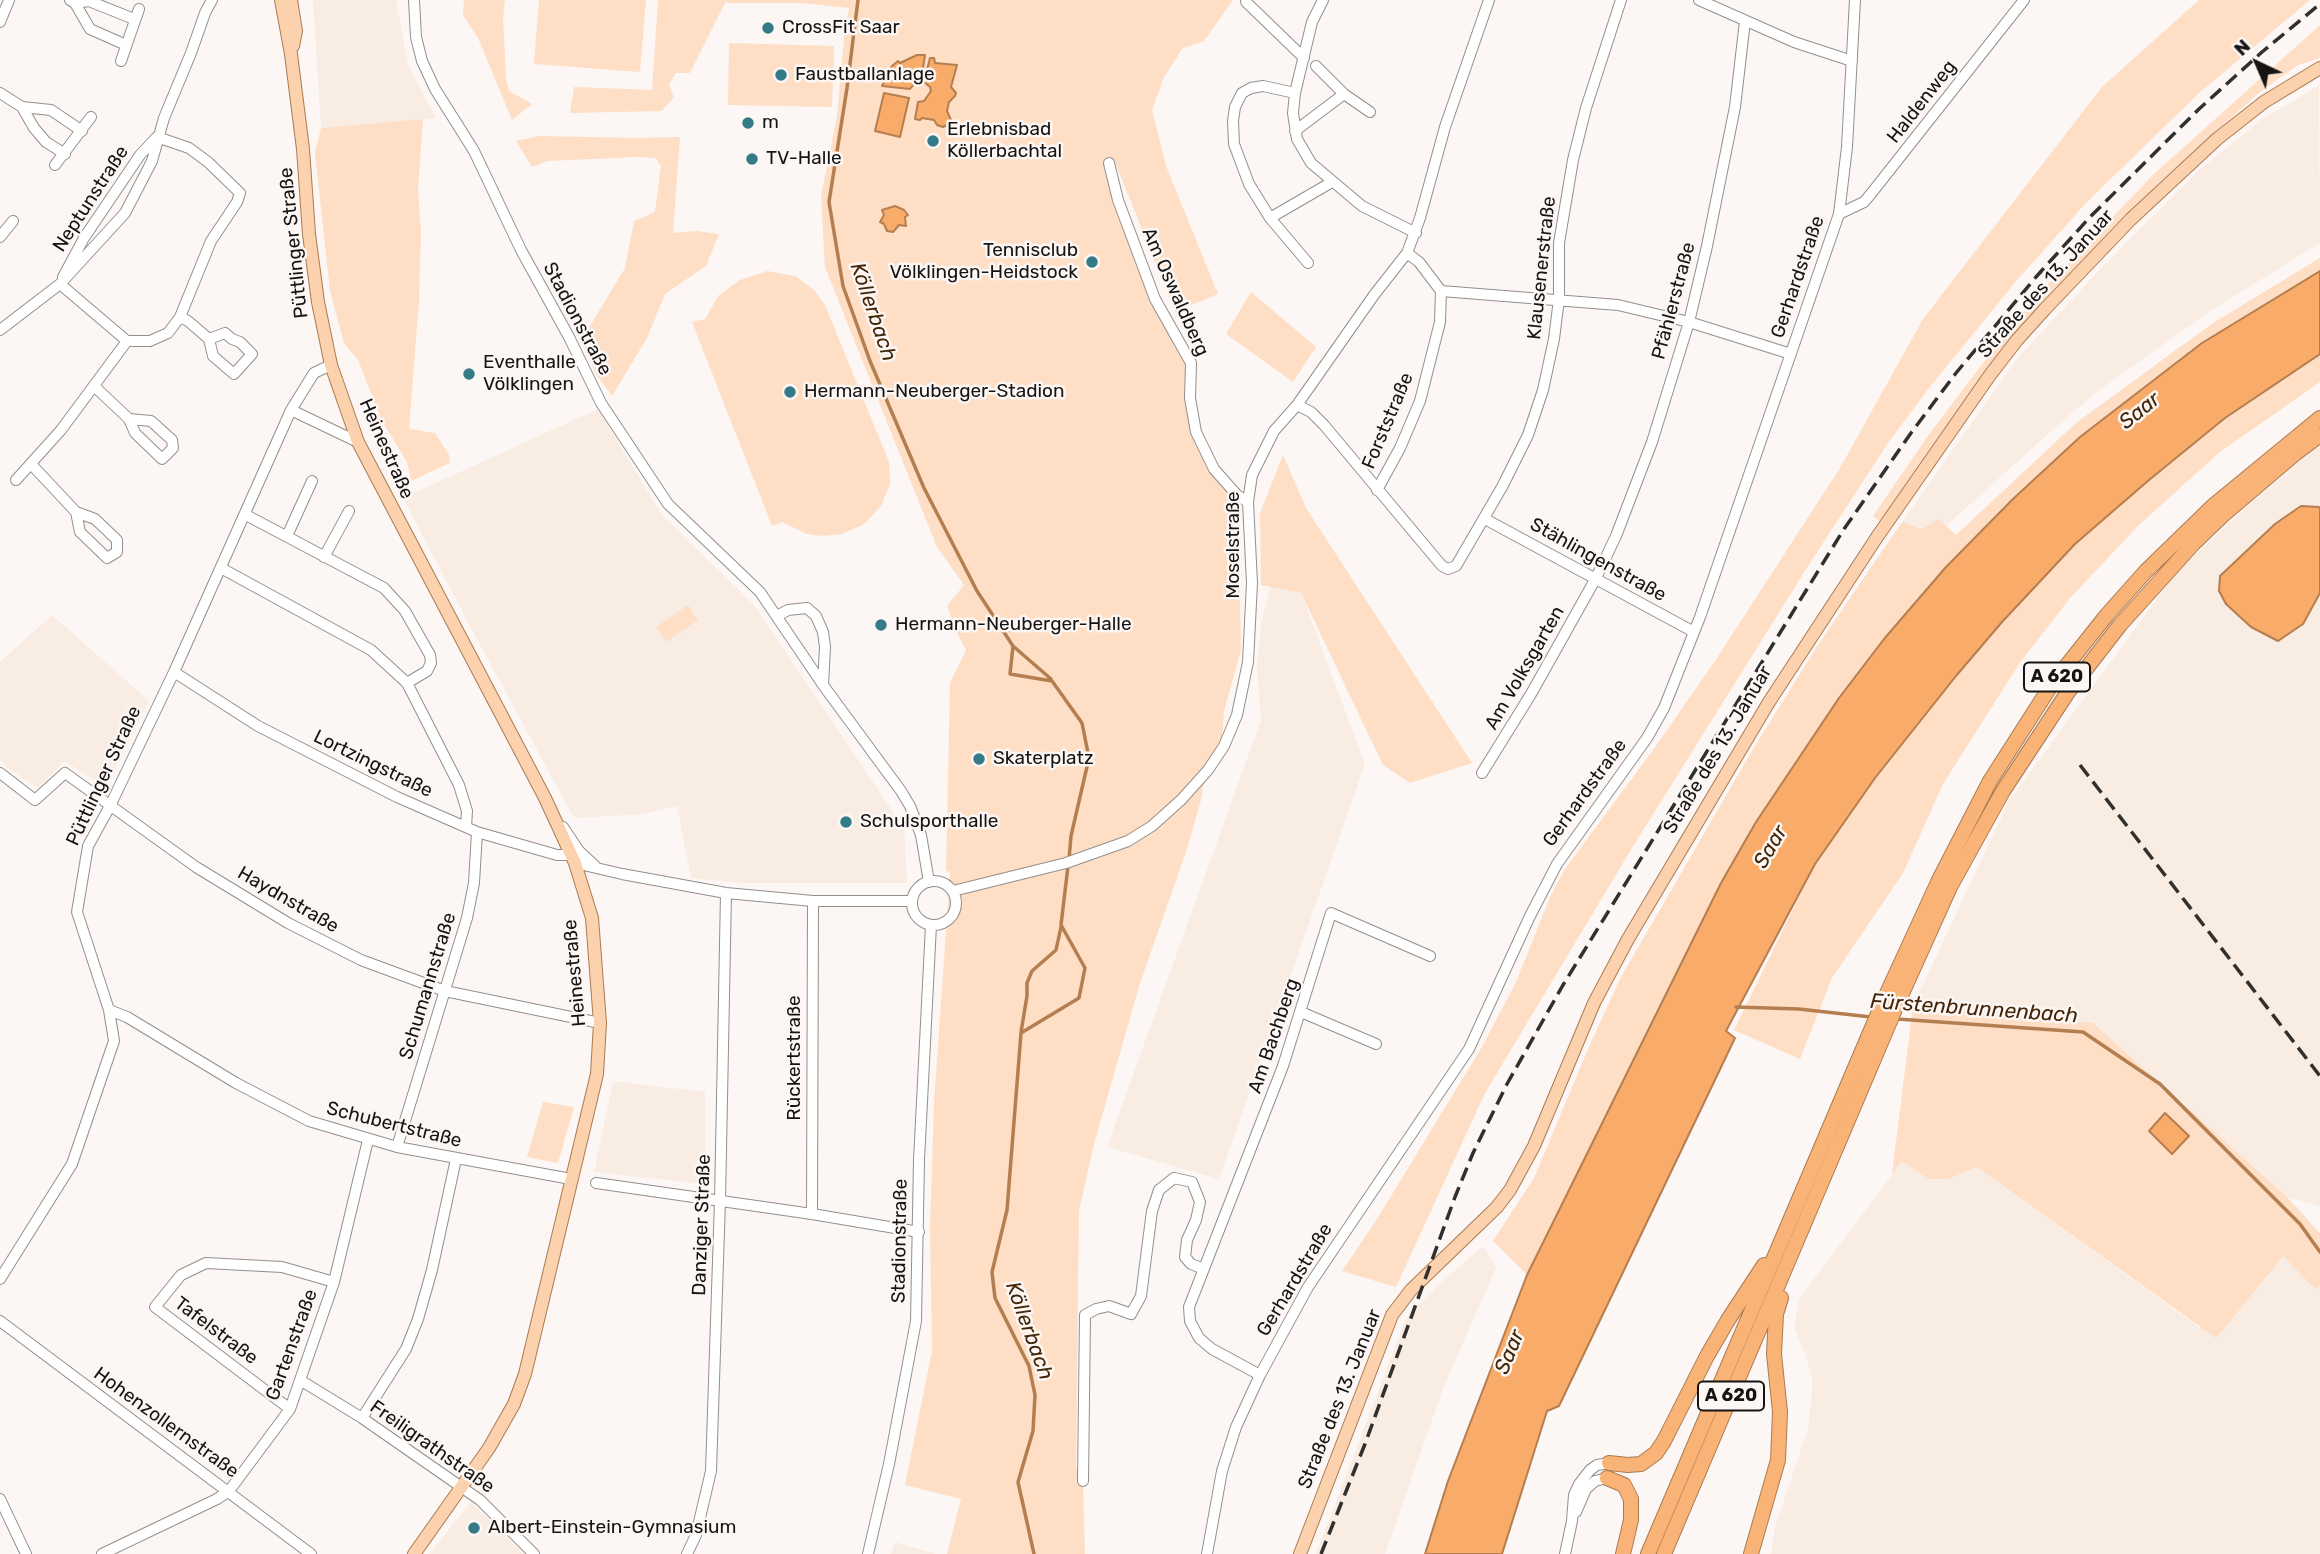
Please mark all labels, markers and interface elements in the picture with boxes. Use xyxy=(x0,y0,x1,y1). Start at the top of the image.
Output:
place label: CrossFit Saar xyxy=(782,17,900,39)
marker: CrossFit Saar xyxy=(760,20,776,36)
north arrow xyxy=(2222,28,2292,98)
text: N xyxy=(2229,35,2255,61)
street label: Haldenweg xyxy=(1883,56,1961,148)
place label: Faustballanlage xyxy=(795,64,935,86)
marker: Faustballanlage xyxy=(773,67,789,83)
place label: m xyxy=(762,112,779,134)
marker: m xyxy=(740,115,756,131)
place label: Erlebnisbad Köllerbachtal xyxy=(947,119,1062,163)
marker: Erlebnisbad Köllerbachtal xyxy=(925,133,941,149)
street label: Neptunstraße xyxy=(48,142,134,256)
place label: TV-Halle xyxy=(766,148,842,170)
marker: TV-Halle xyxy=(744,151,760,167)
street label: Püttlinger Straße xyxy=(275,166,313,320)
street label: Klausenerstraße xyxy=(1523,195,1561,341)
street label: Straße des 13. Januar xyxy=(1973,205,2119,363)
street label: Gerhardstraße xyxy=(1766,213,1830,341)
street label: Am Oswaldberg xyxy=(1136,224,1214,360)
place label: Tennisclub Völklingen-Heidstock xyxy=(890,240,1078,284)
street label: Pfählerstraße xyxy=(1647,240,1701,362)
marker: Tennisclub Völklingen-Heidstock xyxy=(1084,254,1100,270)
street label: Stadionstraße xyxy=(538,259,616,379)
water label: Köllerbach xyxy=(844,259,902,365)
place label: Eventhalle Völklingen xyxy=(483,352,576,396)
marker: Eventhalle Völklingen xyxy=(461,366,477,382)
street label: Forststraße xyxy=(1357,369,1419,473)
place label: Hermann-Neuberger-Stadion xyxy=(804,381,1065,403)
marker: Hermann-Neuberger-Stadion xyxy=(782,384,798,400)
water label: Saar xyxy=(2114,387,2166,435)
street label: Heinestraße xyxy=(354,395,418,503)
street label: Moselstraße xyxy=(1223,491,1245,599)
street label: Stählingenstraße xyxy=(1526,513,1670,607)
street label: Am Volksgarten xyxy=(1480,602,1570,734)
place label: Hermann-Neuberger-Halle xyxy=(895,614,1132,636)
marker: Hermann-Neuberger-Halle xyxy=(873,617,889,633)
street label: Straße des 13. Januar xyxy=(1659,662,1777,838)
road number: A 620 xyxy=(2024,662,2090,692)
street label: Püttlinger Straße xyxy=(62,702,146,850)
street label: Lortzingstraße xyxy=(310,725,436,803)
street label: Gerhardstraße xyxy=(1538,735,1632,851)
place label: Skaterplatz xyxy=(993,748,1094,770)
marker: Skaterplatz xyxy=(971,751,987,767)
place label: Schulsporthalle xyxy=(860,811,998,833)
marker: Schulsporthalle xyxy=(838,814,854,830)
water label: Saar xyxy=(1749,821,1793,873)
street label: Haydnstraße xyxy=(233,862,343,938)
street label: Schumannstraße xyxy=(395,910,461,1062)
street label: Heinestraße xyxy=(559,918,591,1028)
street label: Am Bachberg xyxy=(1244,976,1304,1096)
water label: Fürstenbrunnenbach xyxy=(1869,989,2079,1029)
street label: Rückertstraße xyxy=(784,995,806,1121)
street label: Schubertstraße xyxy=(324,1097,464,1153)
street label: Danziger Straße xyxy=(688,1154,716,1296)
street label: Stadionstraße xyxy=(888,1179,912,1303)
street label: Gerhardstraße xyxy=(1252,1219,1338,1341)
water label: Köllerbach xyxy=(1000,1278,1058,1384)
street label: Gartenstraße xyxy=(261,1286,323,1404)
street label: Tafelstraße xyxy=(170,1292,262,1370)
street label: Straße des 13. Januar xyxy=(1294,1306,1386,1492)
water label: Saar xyxy=(1489,1326,1531,1378)
street label: Hohenzollernstraße xyxy=(89,1363,243,1483)
road number: A 620 xyxy=(1698,1381,1764,1410)
street label: Freiligrathstraße xyxy=(365,1396,499,1498)
place label: Albert-Einstein-Gymnasium xyxy=(488,1517,736,1539)
marker: Albert-Einstein-Gymnasium xyxy=(466,1520,482,1536)

